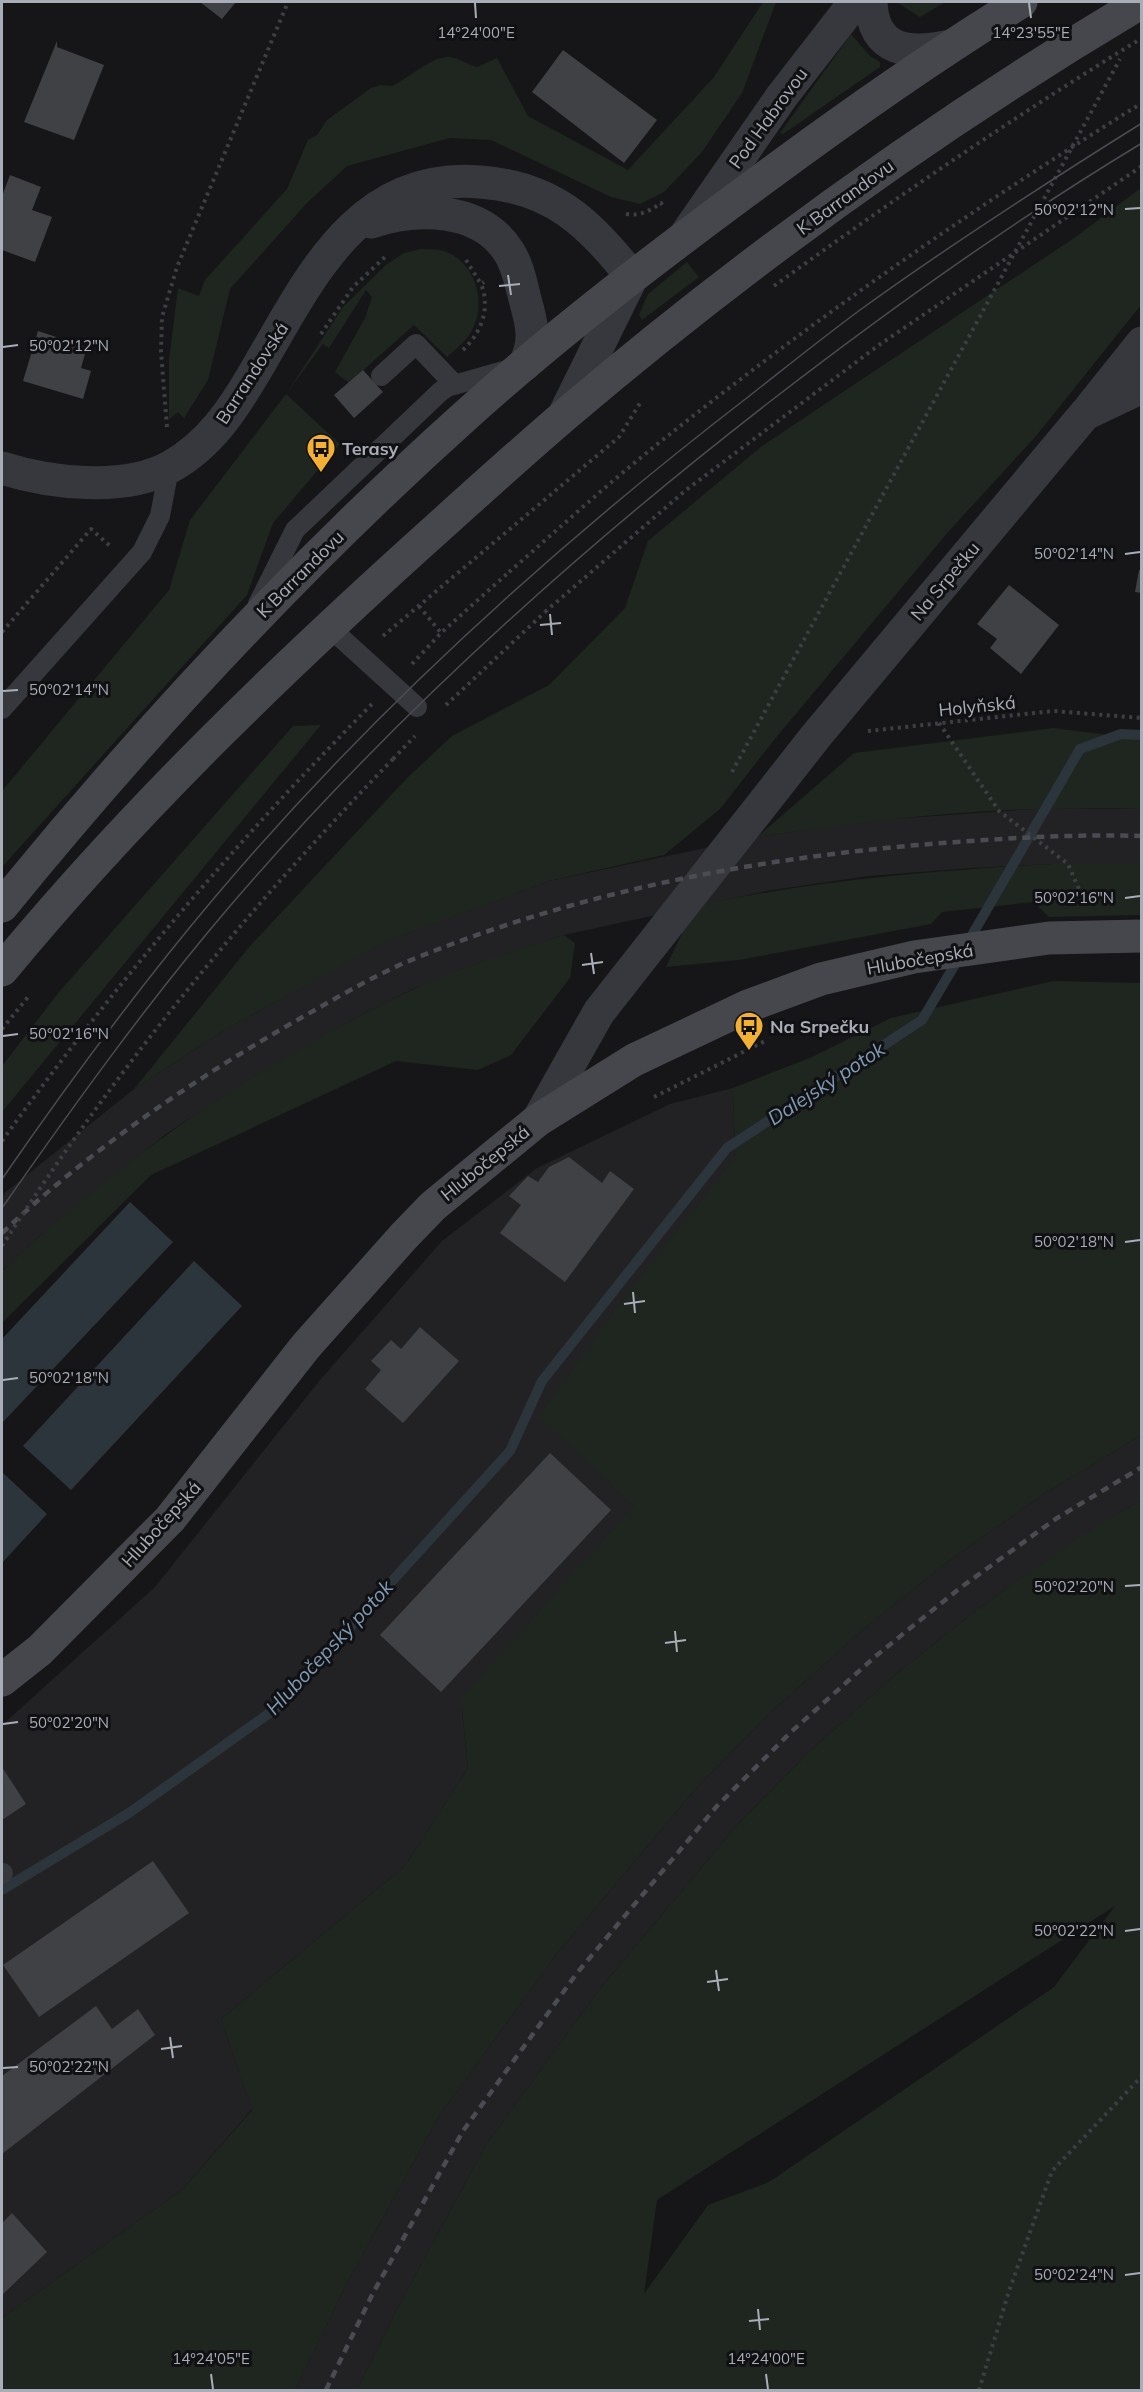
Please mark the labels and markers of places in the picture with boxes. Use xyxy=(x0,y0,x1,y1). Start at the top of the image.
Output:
bus stop icon: Terasy xyxy=(305,432,337,474)
place label: Terasy xyxy=(342,437,399,460)
bus stop icon: Na Srpečku xyxy=(733,1010,765,1052)
place label: Na Srpečku xyxy=(770,1015,869,1038)

